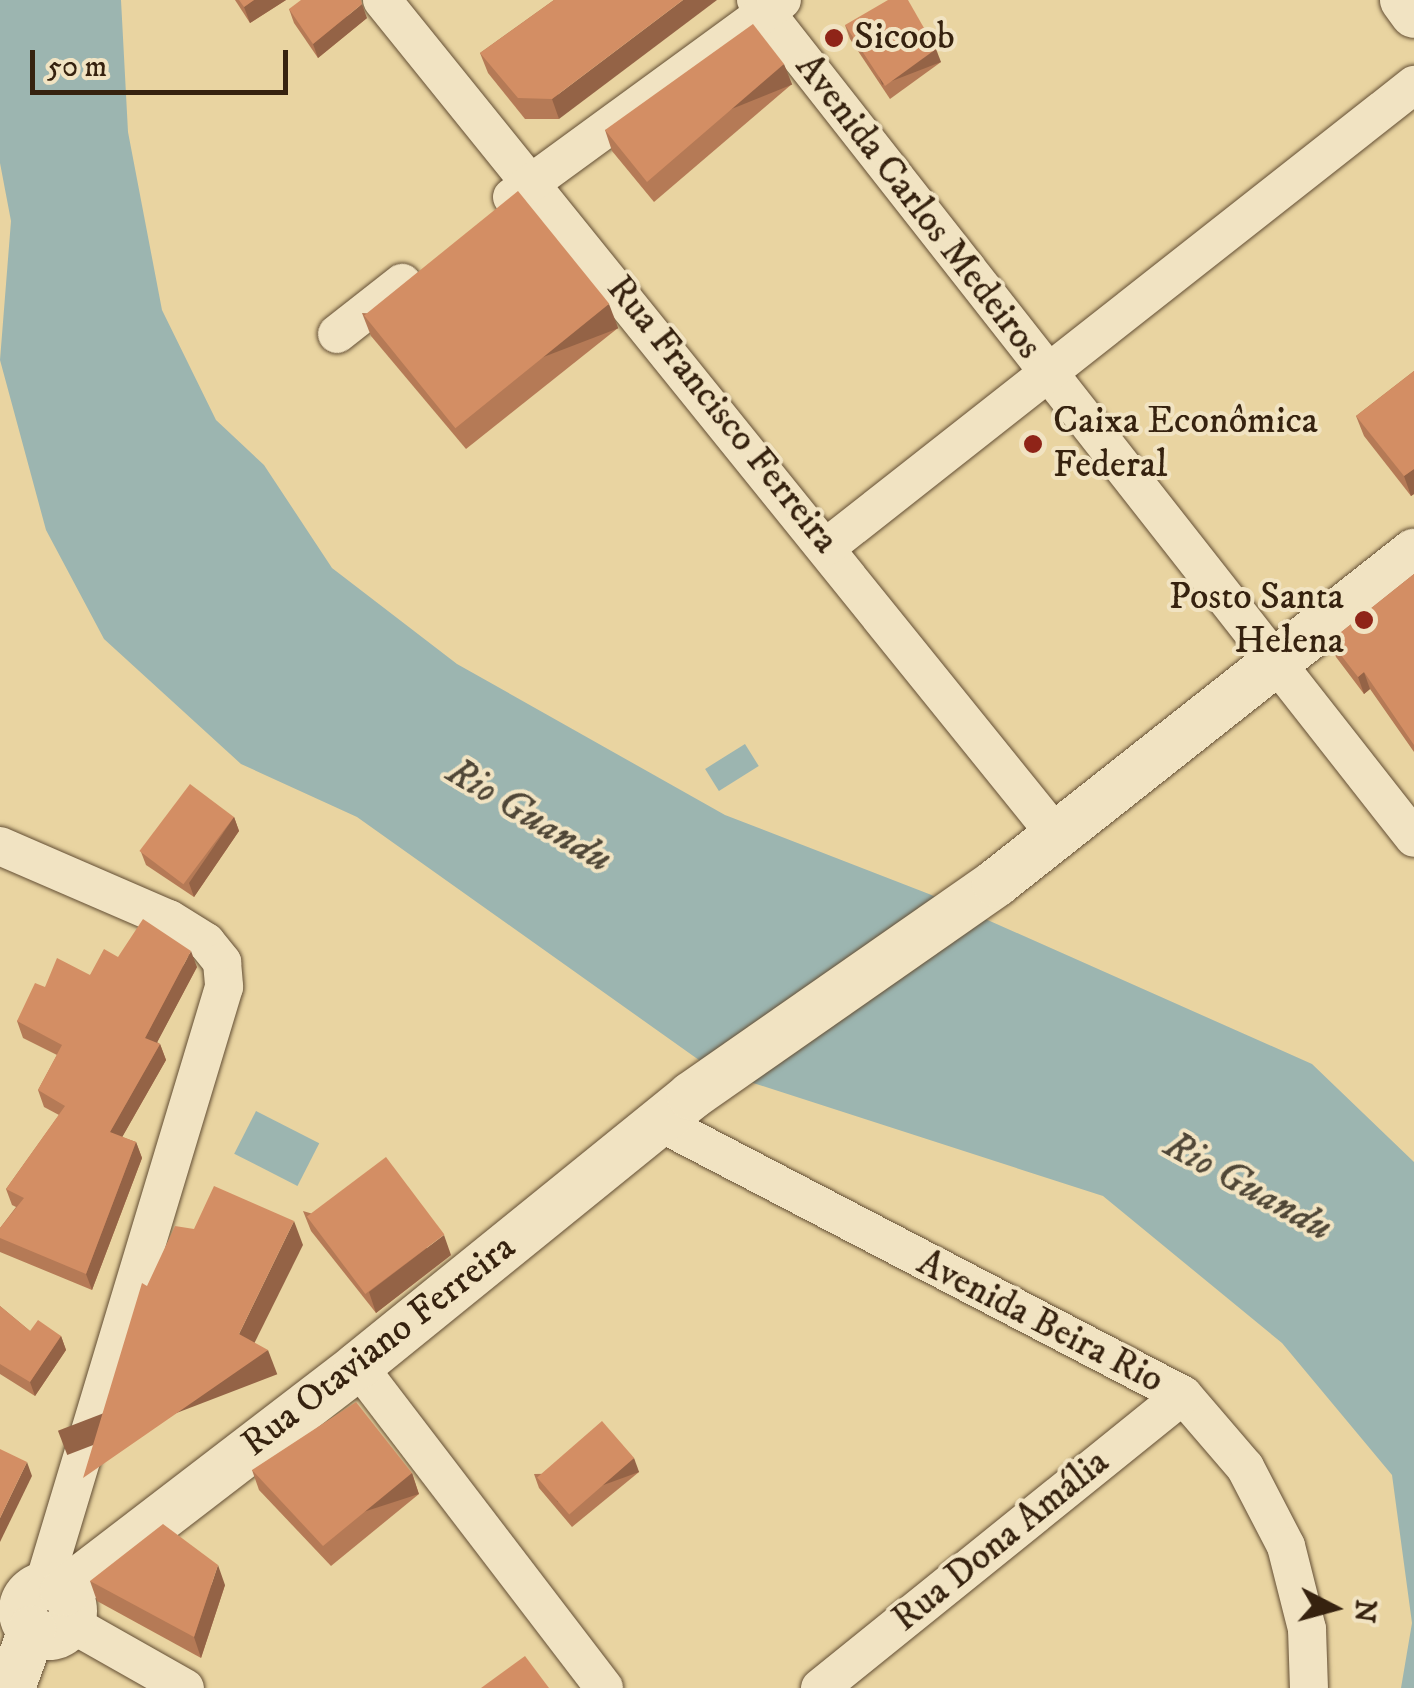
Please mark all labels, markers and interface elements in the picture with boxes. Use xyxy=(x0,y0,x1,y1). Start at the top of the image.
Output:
place label: Sicoob xyxy=(854,15,955,61)
marker: Sicoob xyxy=(823,27,845,49)
scale bar xyxy=(35,30,292,92)
street label: Avenida Carlos Medeiros xyxy=(785,45,1051,369)
text: 50 m xyxy=(47,49,107,86)
street label: Rua Francisco Ferreira xyxy=(596,267,848,563)
place label: Caixa Econômica Federal xyxy=(1053,399,1318,488)
marker: Caixa Econômica Federal xyxy=(1022,433,1044,455)
place label: Posto Santa Helena xyxy=(1169,575,1344,664)
marker: Posto Santa Helena xyxy=(1353,609,1375,631)
water label: Rio Guandu xyxy=(438,748,620,884)
water label: Rio Guandu xyxy=(1156,1121,1340,1253)
street label: Rua Otaviano Ferreira xyxy=(233,1225,525,1467)
street label: Avenida Beira Rio xyxy=(909,1240,1171,1404)
street label: Rua Dona Amália xyxy=(884,1440,1118,1642)
north arrow xyxy=(1284,1558,1384,1658)
text: N xyxy=(1346,1598,1383,1624)

